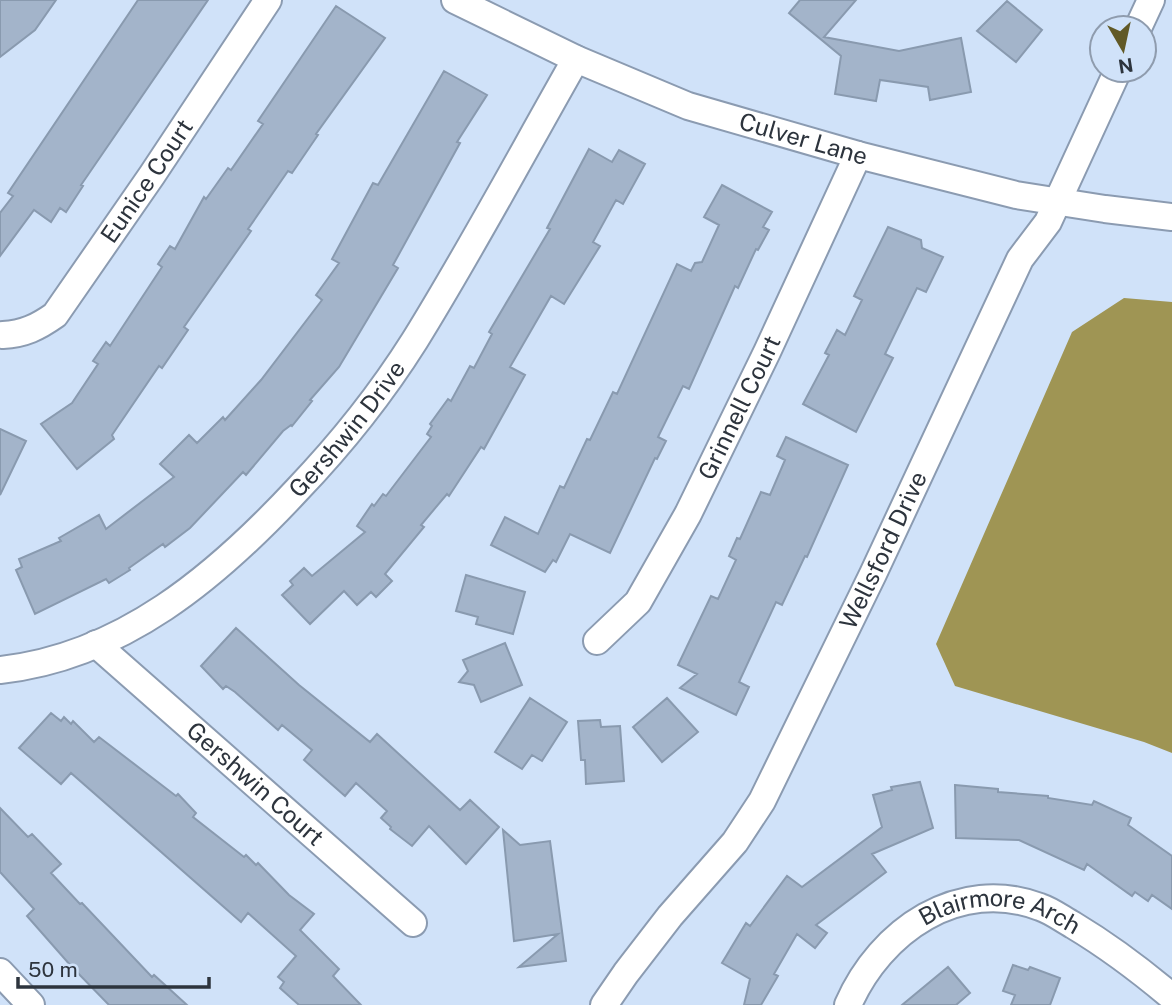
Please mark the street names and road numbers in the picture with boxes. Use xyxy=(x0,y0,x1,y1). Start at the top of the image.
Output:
street label: Culver Lane xyxy=(736,106,871,170)
street label: Eunice Court xyxy=(94,114,198,248)
street label: Grinnell Court xyxy=(692,331,786,484)
street label: Gershwin Drive xyxy=(283,355,410,503)
street label: Wellsford Drive xyxy=(833,467,932,633)
street label: Gershwin Court xyxy=(182,716,330,851)
street label: Blairmore Arch xyxy=(914,883,1086,939)

